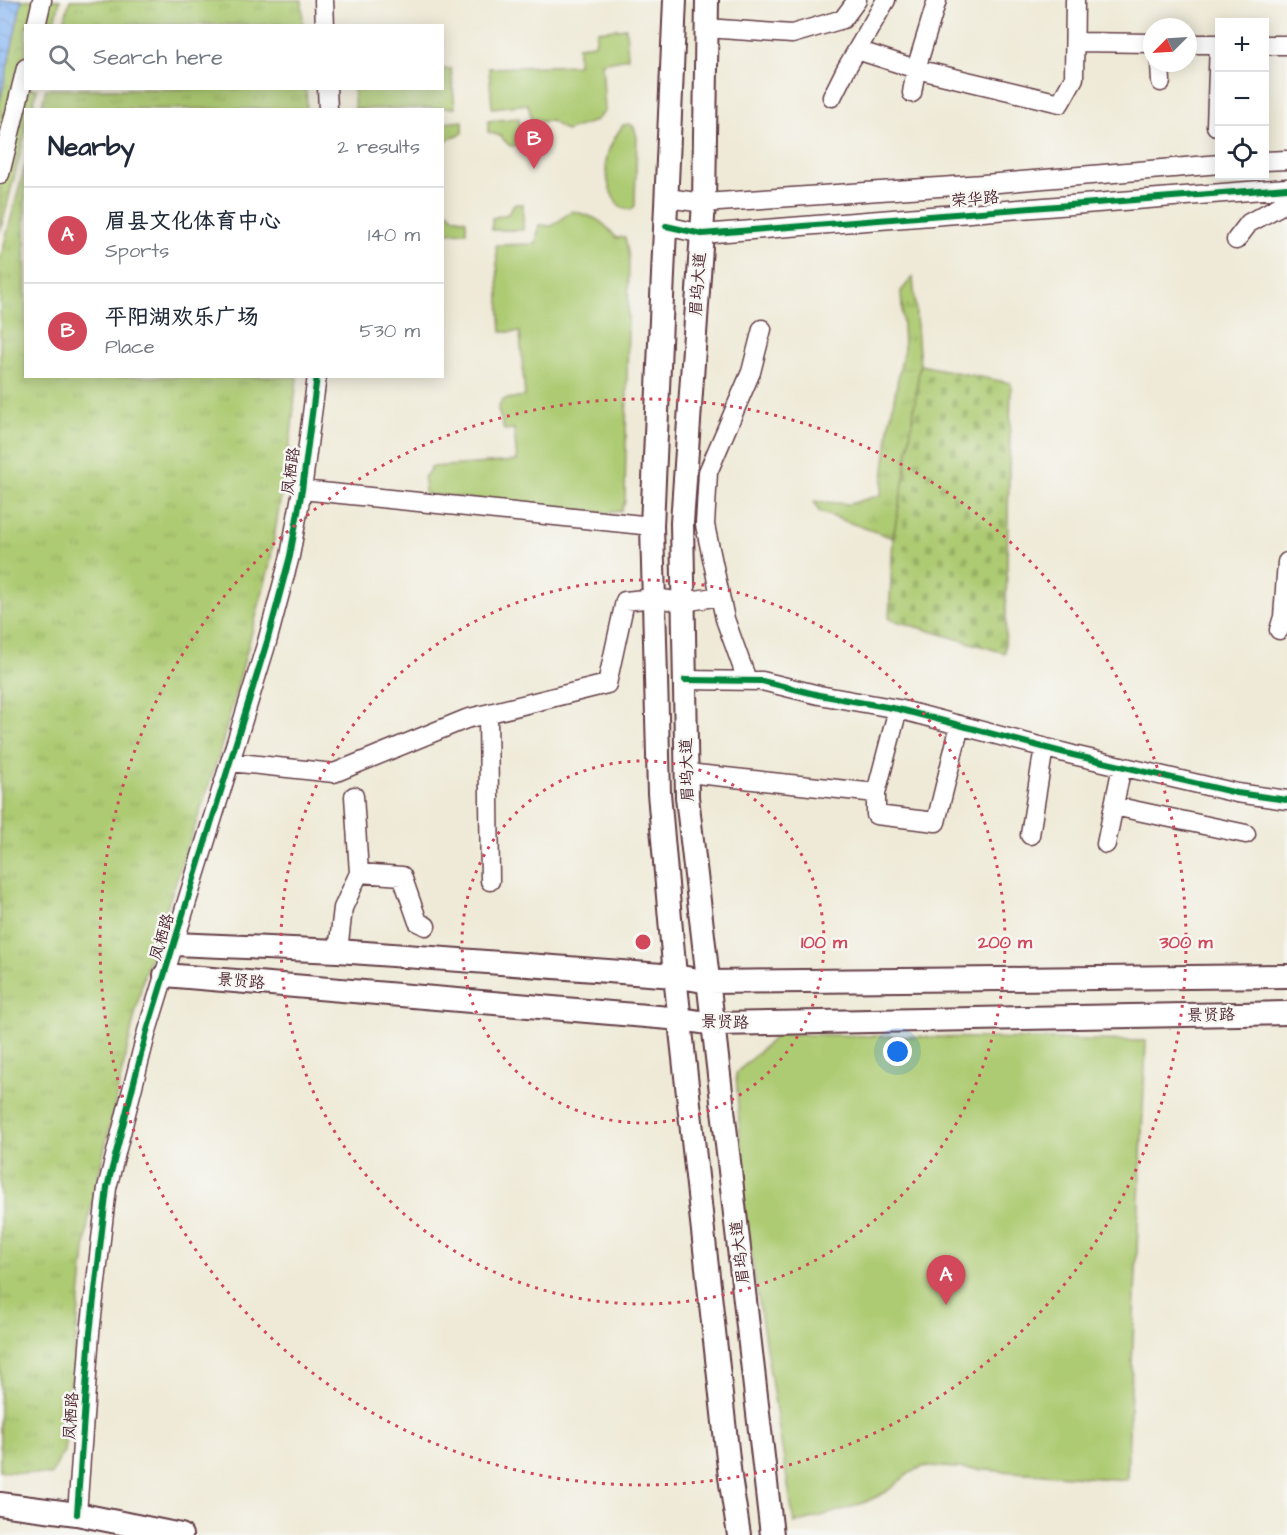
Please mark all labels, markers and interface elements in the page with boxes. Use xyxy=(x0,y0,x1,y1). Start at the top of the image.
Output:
north arrow xyxy=(1143,18,1197,72)
map controls xyxy=(1215,18,1269,180)
button: + xyxy=(1215,18,1269,72)
search box xyxy=(24,24,444,90)
icon: search xyxy=(45,41,78,74)
text: Search here xyxy=(93,42,223,73)
button: − xyxy=(1215,72,1269,126)
pin: B xyxy=(514,120,554,169)
button: locate xyxy=(1215,126,1269,180)
text: Nearby xyxy=(48,129,135,165)
text: 2 results xyxy=(337,133,420,161)
street label: 荣华路 xyxy=(950,186,1000,212)
text: 眉县文化体育中心 xyxy=(105,206,281,237)
text: A xyxy=(61,221,74,249)
text: 140 m xyxy=(368,221,420,249)
text: Sports xyxy=(105,237,169,265)
street label: 眉坞大道 xyxy=(685,251,711,317)
text: 平阳湖欢乐广场 xyxy=(105,302,259,333)
text: B xyxy=(60,317,75,345)
text: 530 m xyxy=(359,317,420,345)
text: Place xyxy=(105,333,155,361)
street label: 凤栖路 xyxy=(277,446,305,496)
street label: 眉坞大道 xyxy=(675,738,699,802)
street label: 凤栖路 xyxy=(144,911,180,963)
text: 100 m xyxy=(801,930,848,955)
text: 200 m xyxy=(977,930,1033,955)
text: 300 m xyxy=(1158,930,1214,955)
centre of rings xyxy=(633,932,653,952)
street label: 景贤路 xyxy=(216,968,266,994)
street label: 景贤路 xyxy=(1187,1004,1235,1026)
street label: 景贤路 xyxy=(701,1010,749,1034)
your location xyxy=(883,1037,912,1066)
street label: 眉坞大道 xyxy=(725,1219,755,1285)
pin: A xyxy=(926,1256,966,1305)
street label: 凤栖路 xyxy=(58,1391,84,1441)

